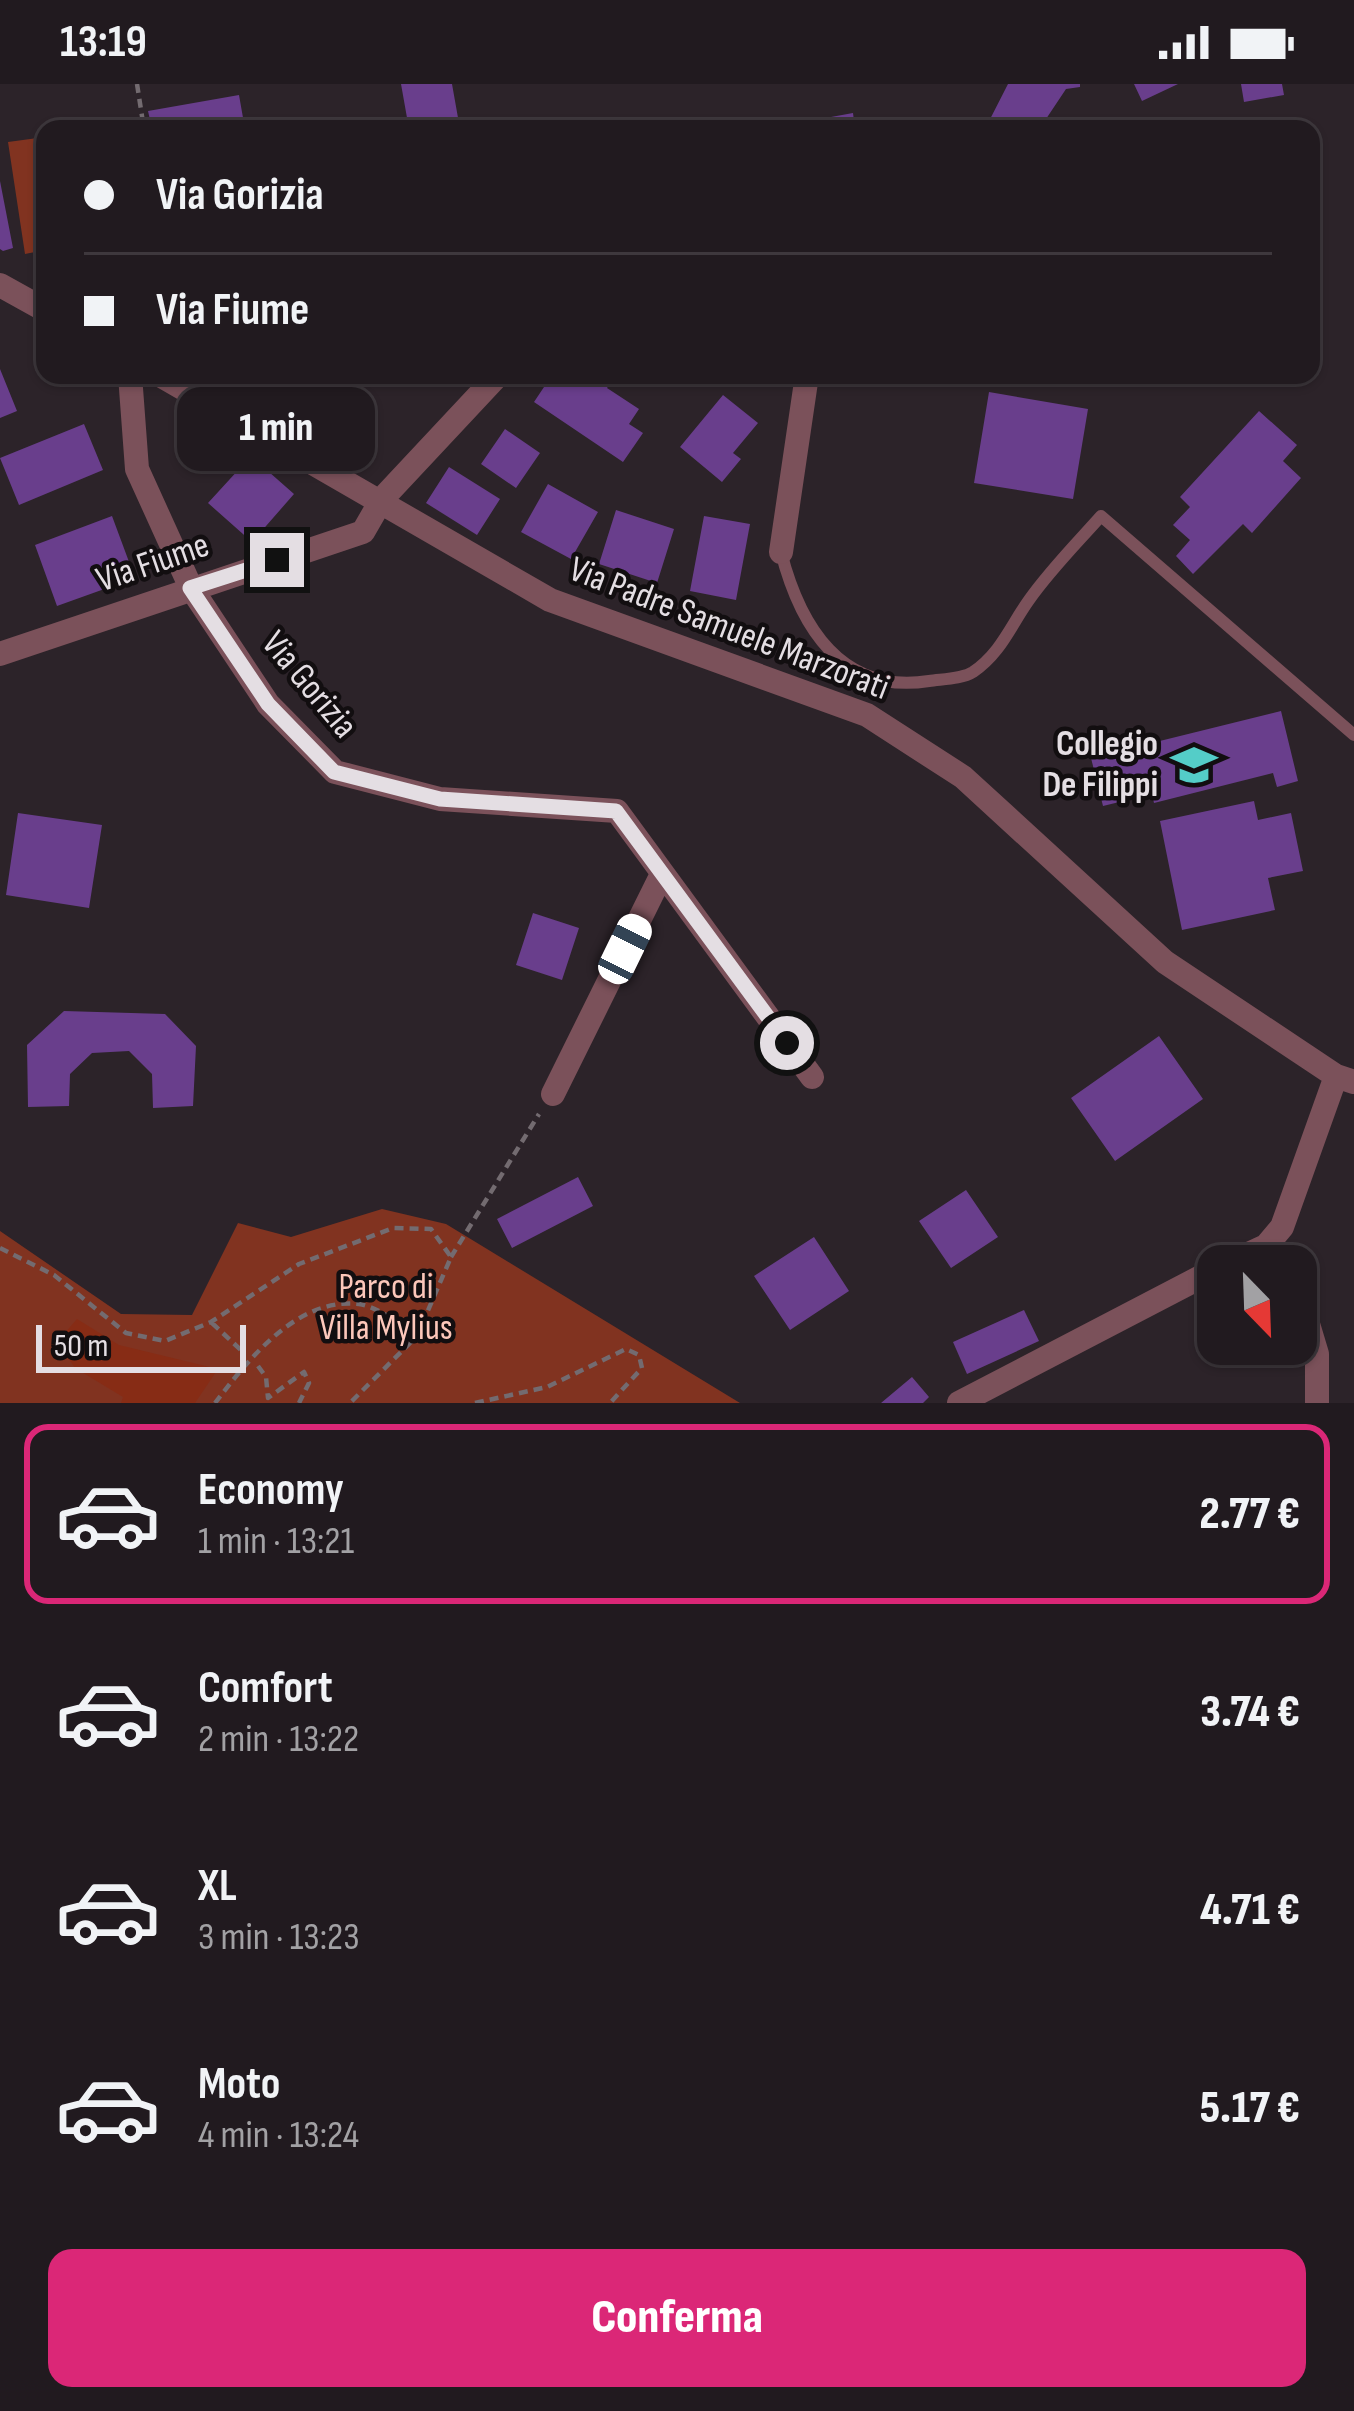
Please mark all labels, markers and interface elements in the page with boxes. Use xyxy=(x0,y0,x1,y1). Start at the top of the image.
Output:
text: 13:19 xyxy=(60,15,147,70)
text: Via Gorizia xyxy=(156,168,324,223)
text: Via Fiume xyxy=(156,283,309,338)
callout: 1 min xyxy=(178,386,376,470)
text: 1 min xyxy=(239,405,313,452)
street label: Via Fiume xyxy=(91,524,215,602)
route end xyxy=(250,533,304,587)
street label: Via Padre Samuele Marzorati xyxy=(563,548,895,710)
street label: Via Gorizia xyxy=(252,623,366,747)
place label: Collegio De Filippi xyxy=(1042,723,1158,807)
school or university icon: Collegio De Filippi xyxy=(1169,740,1219,790)
car xyxy=(593,909,657,989)
route start xyxy=(760,1016,814,1070)
north arrow xyxy=(1197,1245,1317,1365)
map controls xyxy=(1197,1245,1317,1365)
park label: Parco di Villa Mylius xyxy=(319,1266,453,1350)
scale bar xyxy=(36,1319,246,1372)
text: 50 m xyxy=(54,1326,108,1366)
icon: car xyxy=(54,1460,162,1568)
text: Economy xyxy=(198,1463,344,1518)
text: 2.77 € xyxy=(1200,1487,1300,1542)
text: 1 min · 13:21 xyxy=(198,1518,354,1565)
icon: car xyxy=(54,1658,162,1766)
text: Comfort xyxy=(198,1661,333,1716)
text: 3.74 € xyxy=(1200,1685,1300,1740)
text: 2 min · 13:22 xyxy=(198,1716,359,1763)
icon: car xyxy=(54,1856,162,1964)
text: XL xyxy=(198,1859,237,1914)
text: 4.71 € xyxy=(1200,1883,1300,1938)
text: 3 min · 13:23 xyxy=(198,1914,360,1961)
icon: car xyxy=(54,2054,162,2162)
text: Moto xyxy=(198,2057,280,2112)
text: 5.17 € xyxy=(1200,2081,1300,2136)
text: 4 min · 13:24 xyxy=(198,2112,359,2159)
button: Conferma xyxy=(48,2249,1306,2387)

